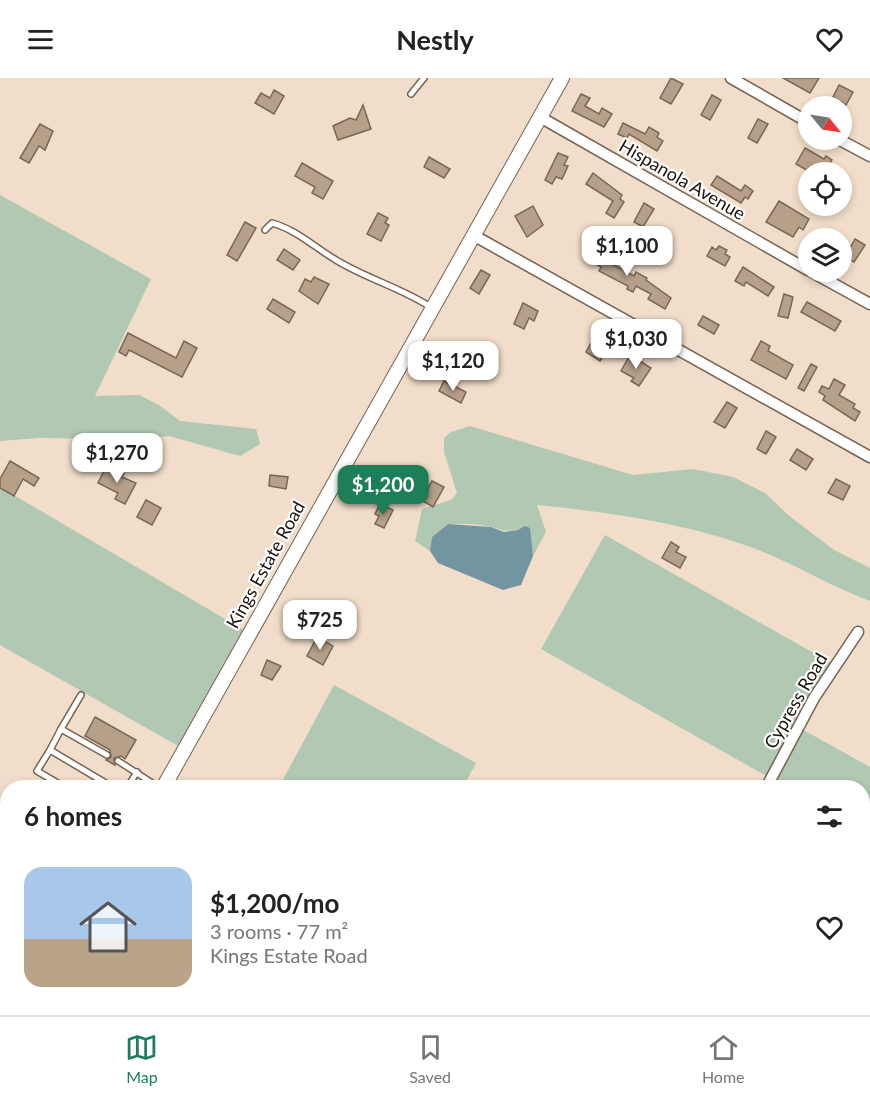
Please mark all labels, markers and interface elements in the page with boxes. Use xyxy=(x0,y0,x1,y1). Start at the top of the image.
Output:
icon: menu xyxy=(24,23,57,56)
text: Nestly xyxy=(396,23,474,56)
icon: heart xyxy=(813,23,846,56)
north arrow xyxy=(798,96,852,150)
map controls xyxy=(798,96,852,282)
street label: Hispanola Avenue xyxy=(616,134,749,224)
button: locate xyxy=(798,162,852,216)
pin: $1,100 xyxy=(578,226,676,277)
button: layers xyxy=(798,228,852,282)
text: $1,100 xyxy=(596,233,658,257)
pin: $1,030 xyxy=(587,319,685,370)
text: $1,030 xyxy=(605,326,667,350)
pin: $1,120 xyxy=(404,341,502,392)
text: $1,120 xyxy=(422,348,484,372)
pin: $1,270 xyxy=(68,433,166,484)
text: $1,270 xyxy=(86,440,148,464)
pin: $1,200 xyxy=(334,465,432,516)
text: $1,200 xyxy=(352,472,414,496)
street label: Kings Estate Road xyxy=(221,497,309,632)
pin: $725 xyxy=(284,600,356,651)
text: $725 xyxy=(297,607,343,631)
street label: Cypress Road xyxy=(759,649,831,752)
text: 6 homes xyxy=(24,800,122,832)
icon: filters xyxy=(813,800,846,833)
text: $1,200/mo xyxy=(210,887,340,919)
icon: home xyxy=(72,891,144,963)
icon: heart xyxy=(813,911,846,944)
text: 3 rooms · 77 m² xyxy=(210,919,348,943)
text: Kings Estate Road xyxy=(210,943,368,967)
tab: Map xyxy=(125,1031,158,1086)
tab: Saved xyxy=(409,1031,451,1086)
tab: Home xyxy=(702,1031,745,1086)

